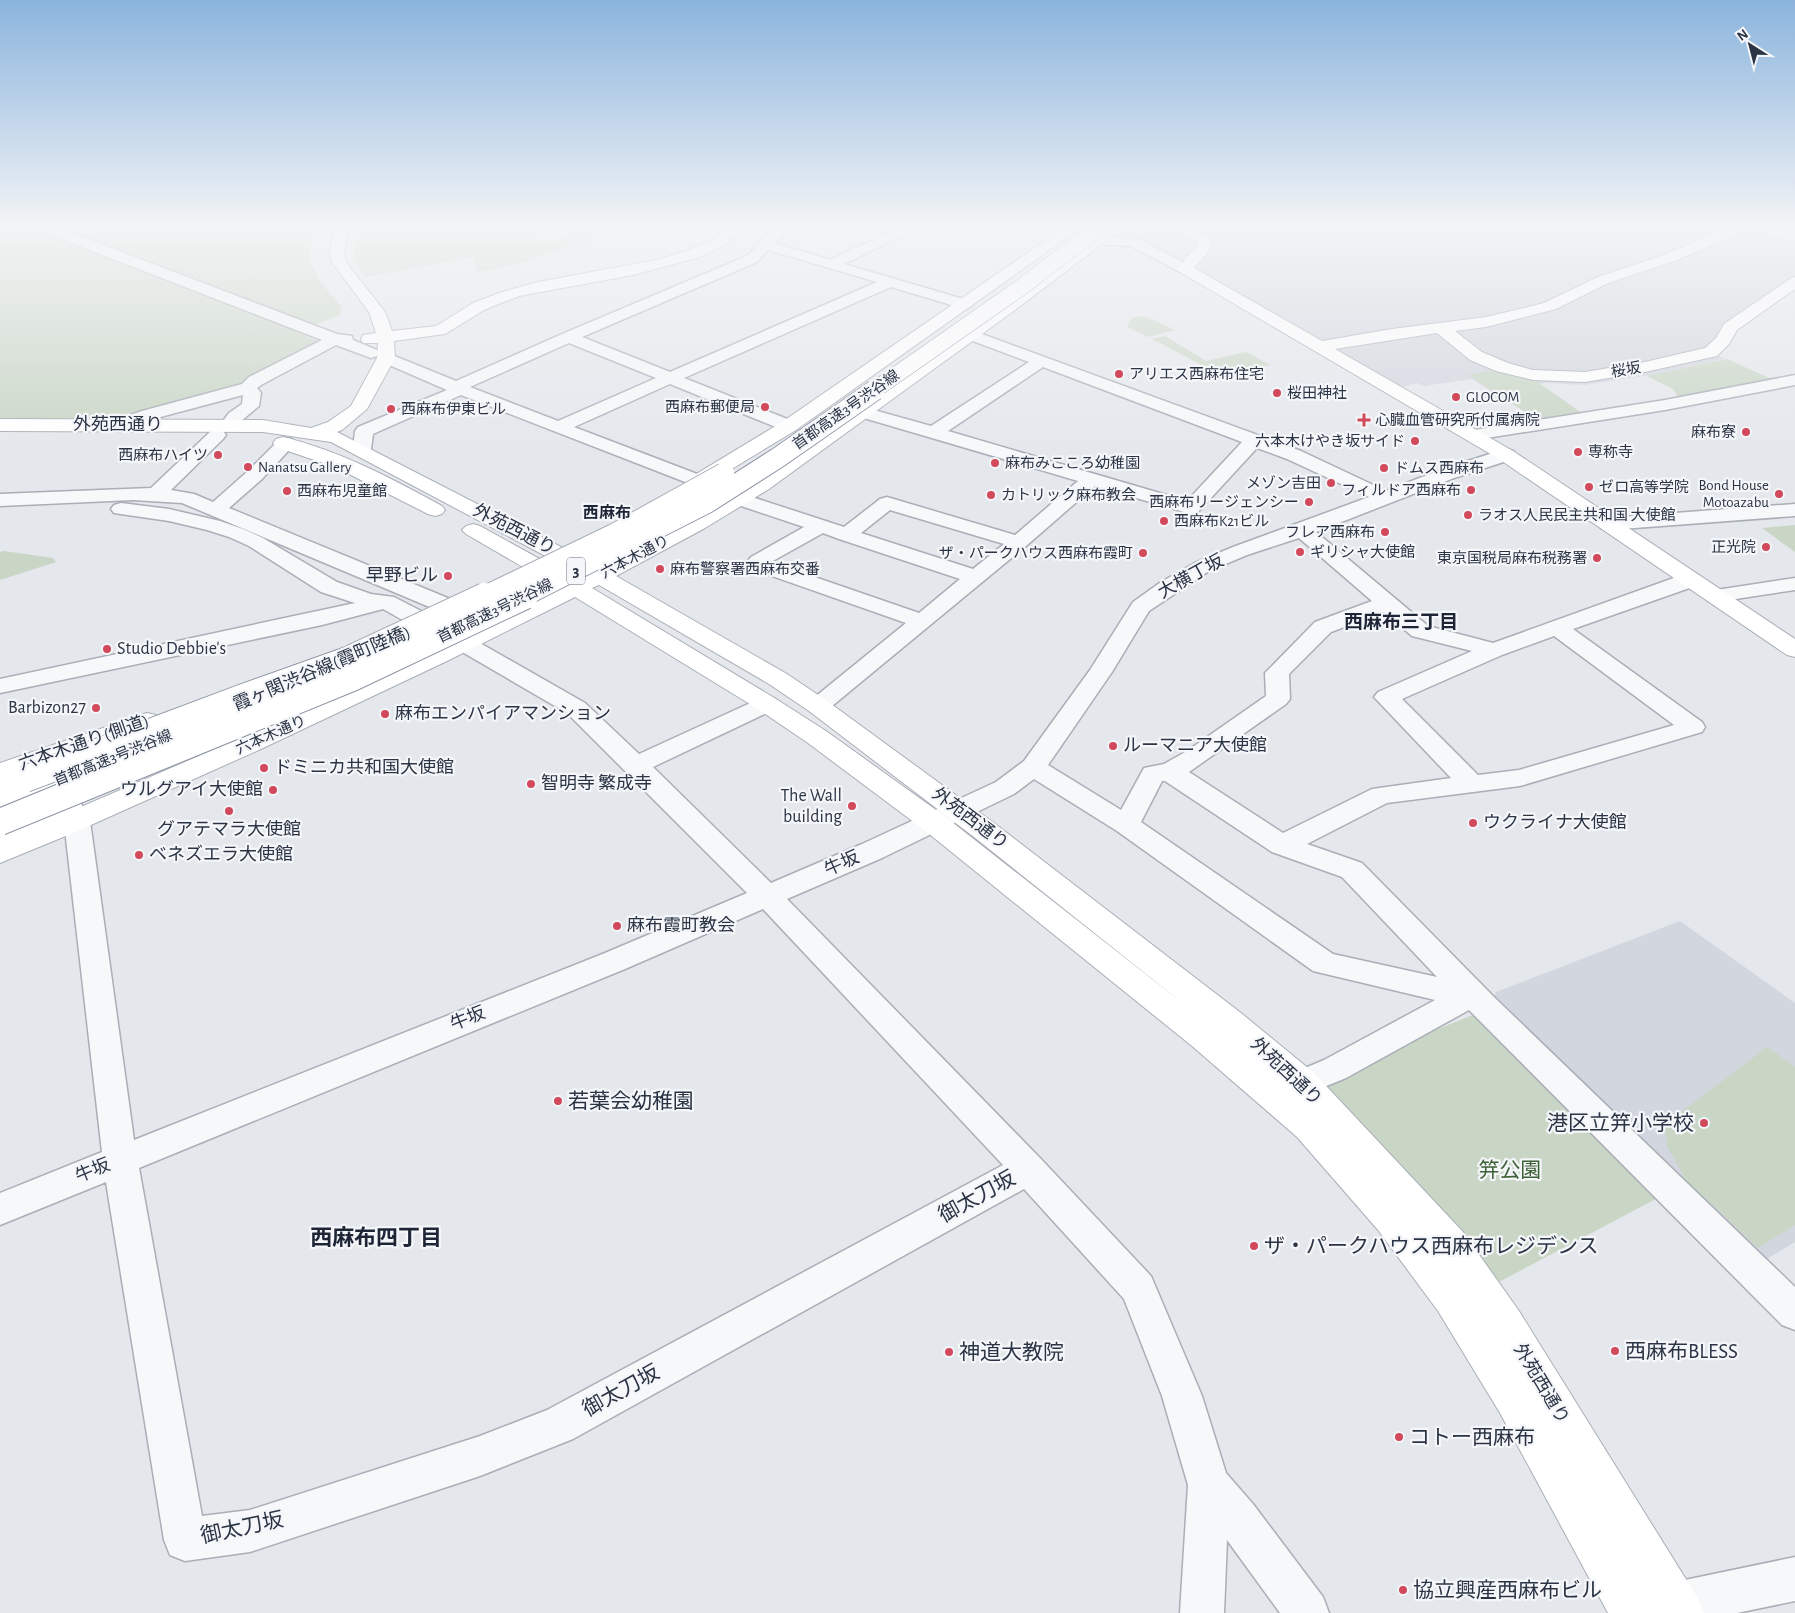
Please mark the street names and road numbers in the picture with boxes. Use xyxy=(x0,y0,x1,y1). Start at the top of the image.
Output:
street label: 桜坂 xyxy=(1610,359,1642,380)
street label: 首都高速3号渋谷線 xyxy=(789,367,902,452)
street label: 外苑西通り xyxy=(73,414,163,434)
street label: 外苑西通り xyxy=(470,500,559,558)
street label: 六本木通り xyxy=(598,532,672,581)
street label: 大横丁坂 xyxy=(1155,551,1227,602)
road number: 3 xyxy=(567,558,585,584)
street label: 首都高速3号渋谷線 xyxy=(435,576,555,645)
street label: 霞ヶ関渋谷線(霞町陸橋) xyxy=(230,622,413,715)
street label: 六本木通り(側道) xyxy=(16,710,152,774)
street label: 六本木通り xyxy=(233,712,308,757)
street label: 首都高速3号渋谷線 xyxy=(51,726,174,789)
street label: 外苑西通り xyxy=(929,783,1013,853)
street label: 牛坂 xyxy=(821,848,862,880)
street label: 牛坂 xyxy=(448,1003,488,1034)
street label: 外苑西通り xyxy=(1247,1033,1326,1109)
street label: 牛坂 xyxy=(73,1155,113,1186)
street label: 御太刀坂 xyxy=(935,1167,1019,1227)
street label: 外苑西通り xyxy=(1510,1340,1574,1427)
street label: 御太刀坂 xyxy=(579,1361,663,1421)
street label: 御太刀坂 xyxy=(199,1508,285,1547)

